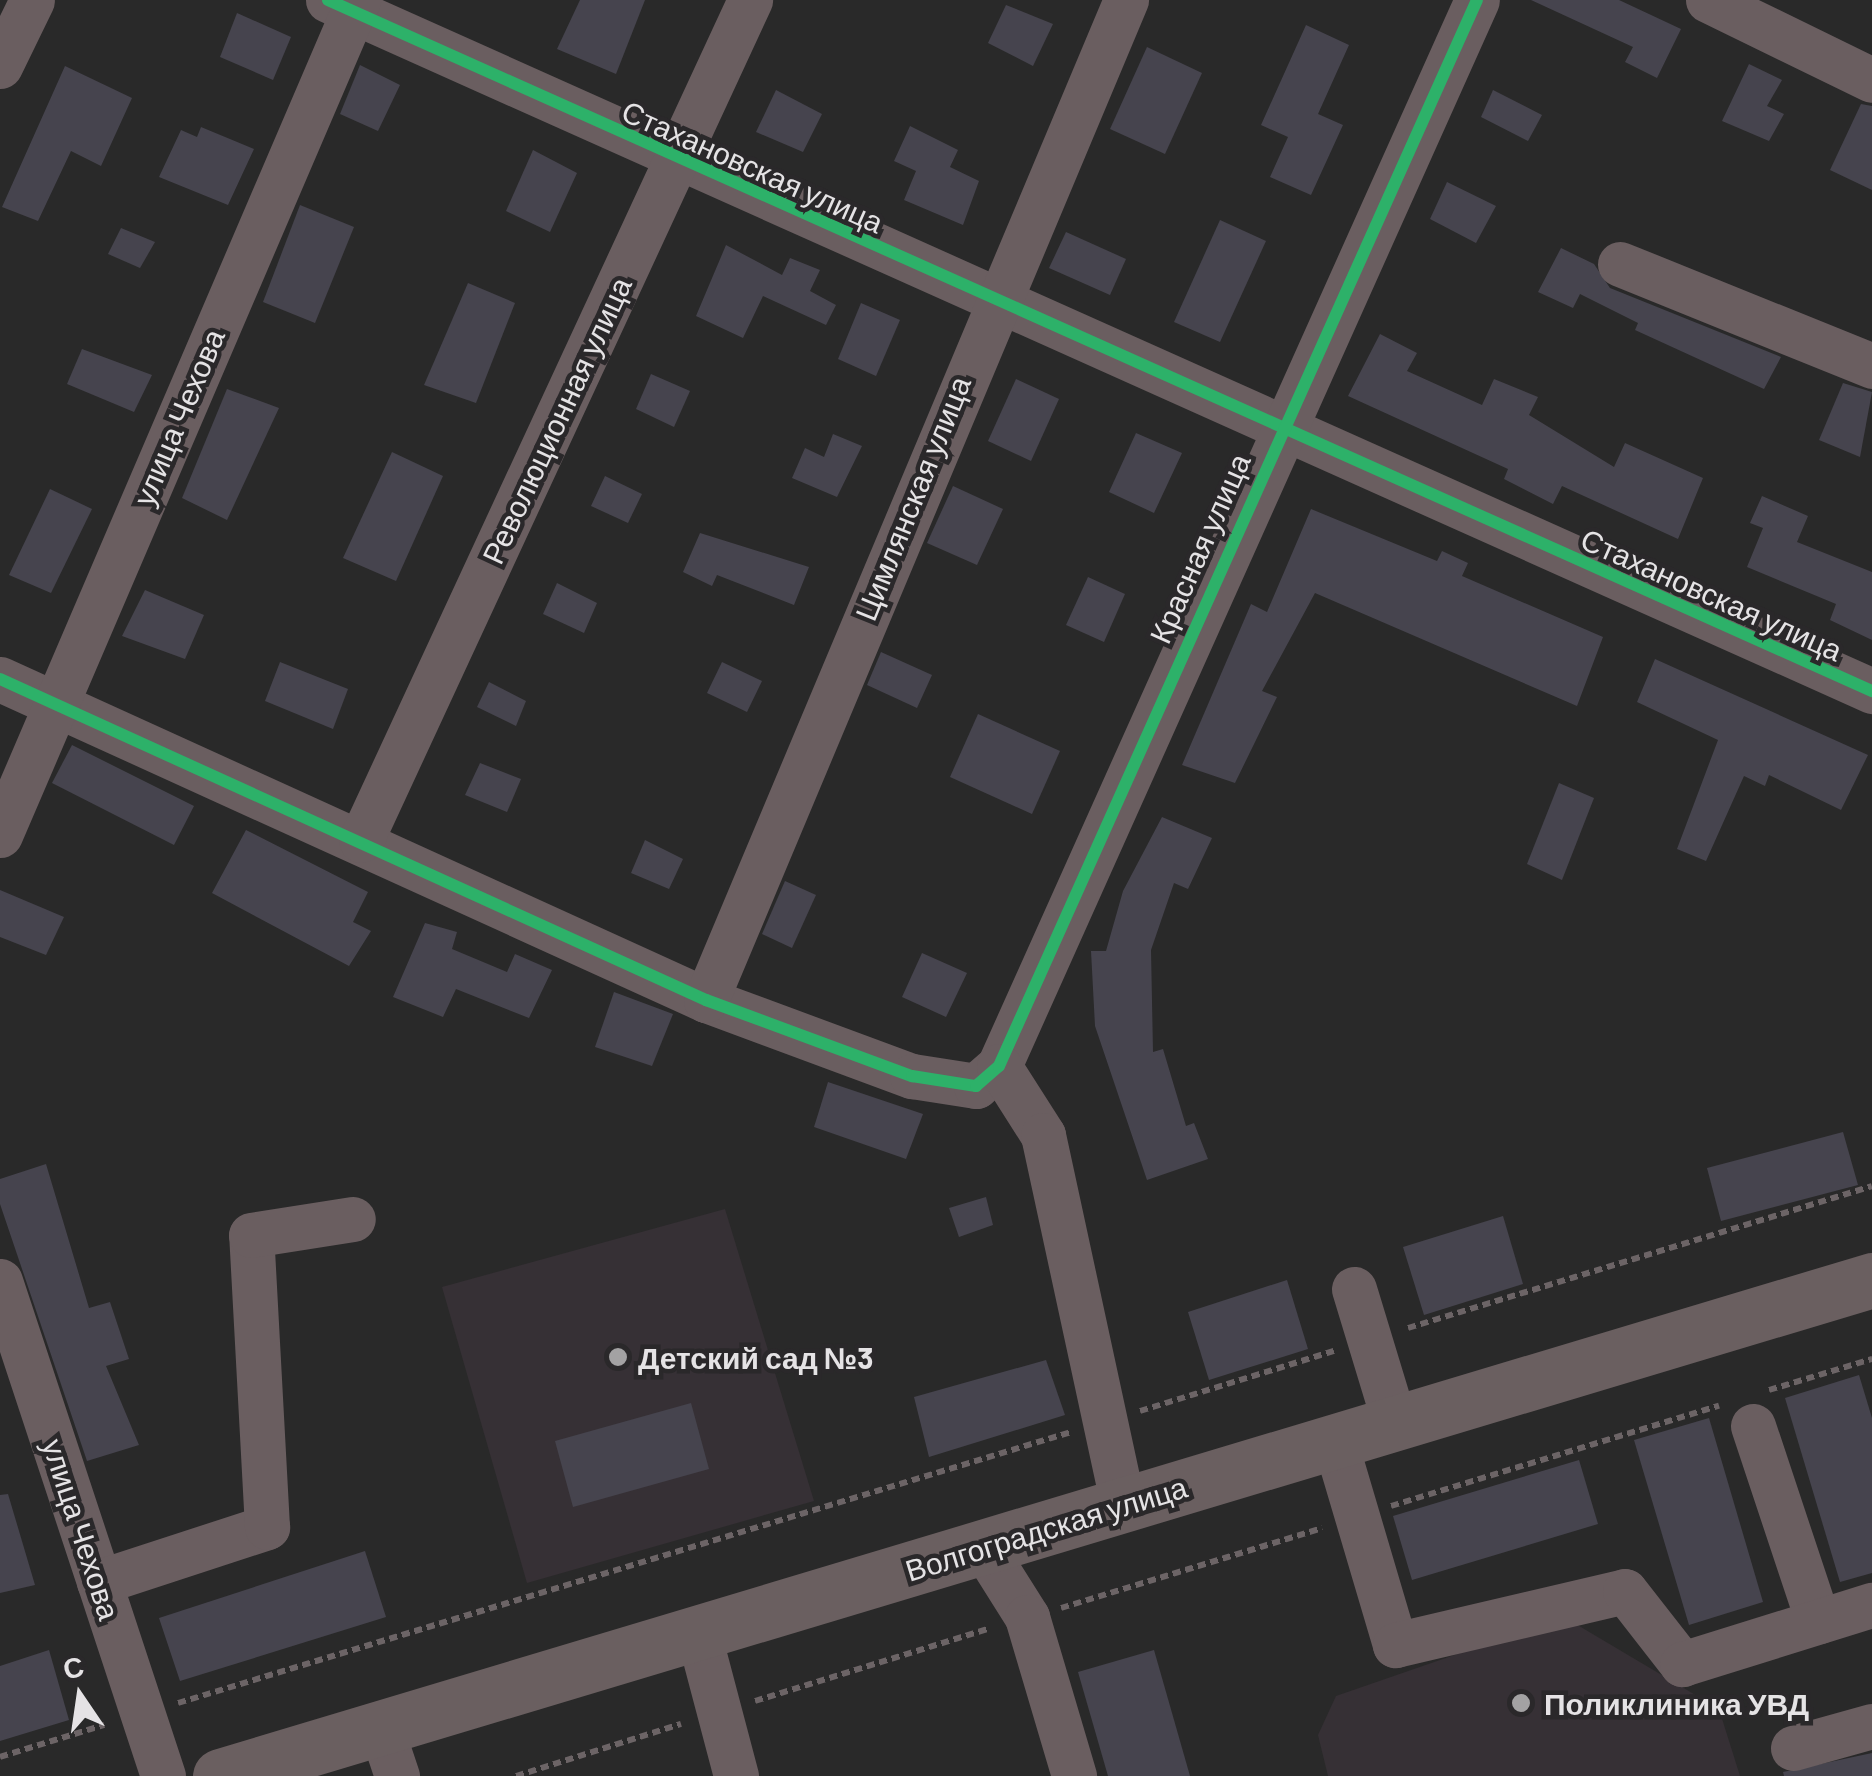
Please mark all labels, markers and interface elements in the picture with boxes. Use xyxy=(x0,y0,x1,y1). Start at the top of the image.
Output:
street label: Стахановская улица xyxy=(617,92,889,240)
street label: Революционная улица xyxy=(474,271,638,569)
street label: улица Чехова xyxy=(125,323,231,511)
street label: Цимлянская улица xyxy=(847,371,977,625)
street label: Красная улица xyxy=(1141,448,1257,648)
street label: Стахановская улица xyxy=(1576,520,1848,668)
place label: Детский сад №3 xyxy=(638,1339,873,1375)
marker: Детский сад №3 xyxy=(607,1346,629,1368)
street label: улица Чехова xyxy=(36,1434,128,1624)
street label: Волгоградская улица xyxy=(901,1468,1191,1588)
north arrow xyxy=(30,1646,130,1746)
text: С xyxy=(60,1648,87,1686)
place label: Поликлиника УВД xyxy=(1544,1685,1809,1721)
marker: Поликлиника УВД xyxy=(1508,1690,1534,1716)

